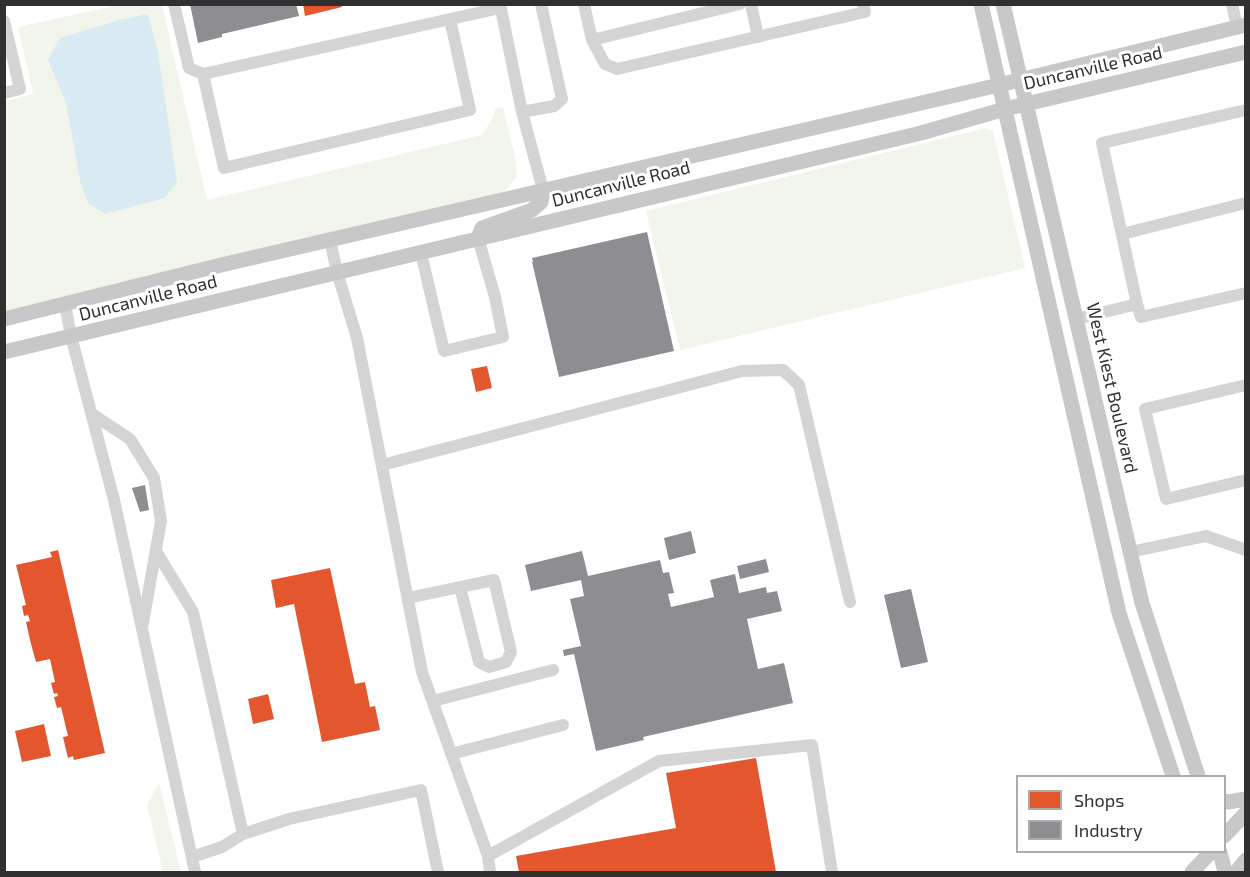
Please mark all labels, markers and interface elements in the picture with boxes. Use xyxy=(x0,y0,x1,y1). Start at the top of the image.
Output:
street label: Duncanville Road xyxy=(1022,42,1164,94)
street label: Duncanville Road xyxy=(550,156,692,212)
street label: Duncanville Road xyxy=(77,270,219,326)
street label: West Kiest Boulevard xyxy=(1082,301,1142,475)
legend xyxy=(1016,775,1226,853)
text: Shops xyxy=(1074,789,1124,811)
text: Industry xyxy=(1074,819,1143,841)

